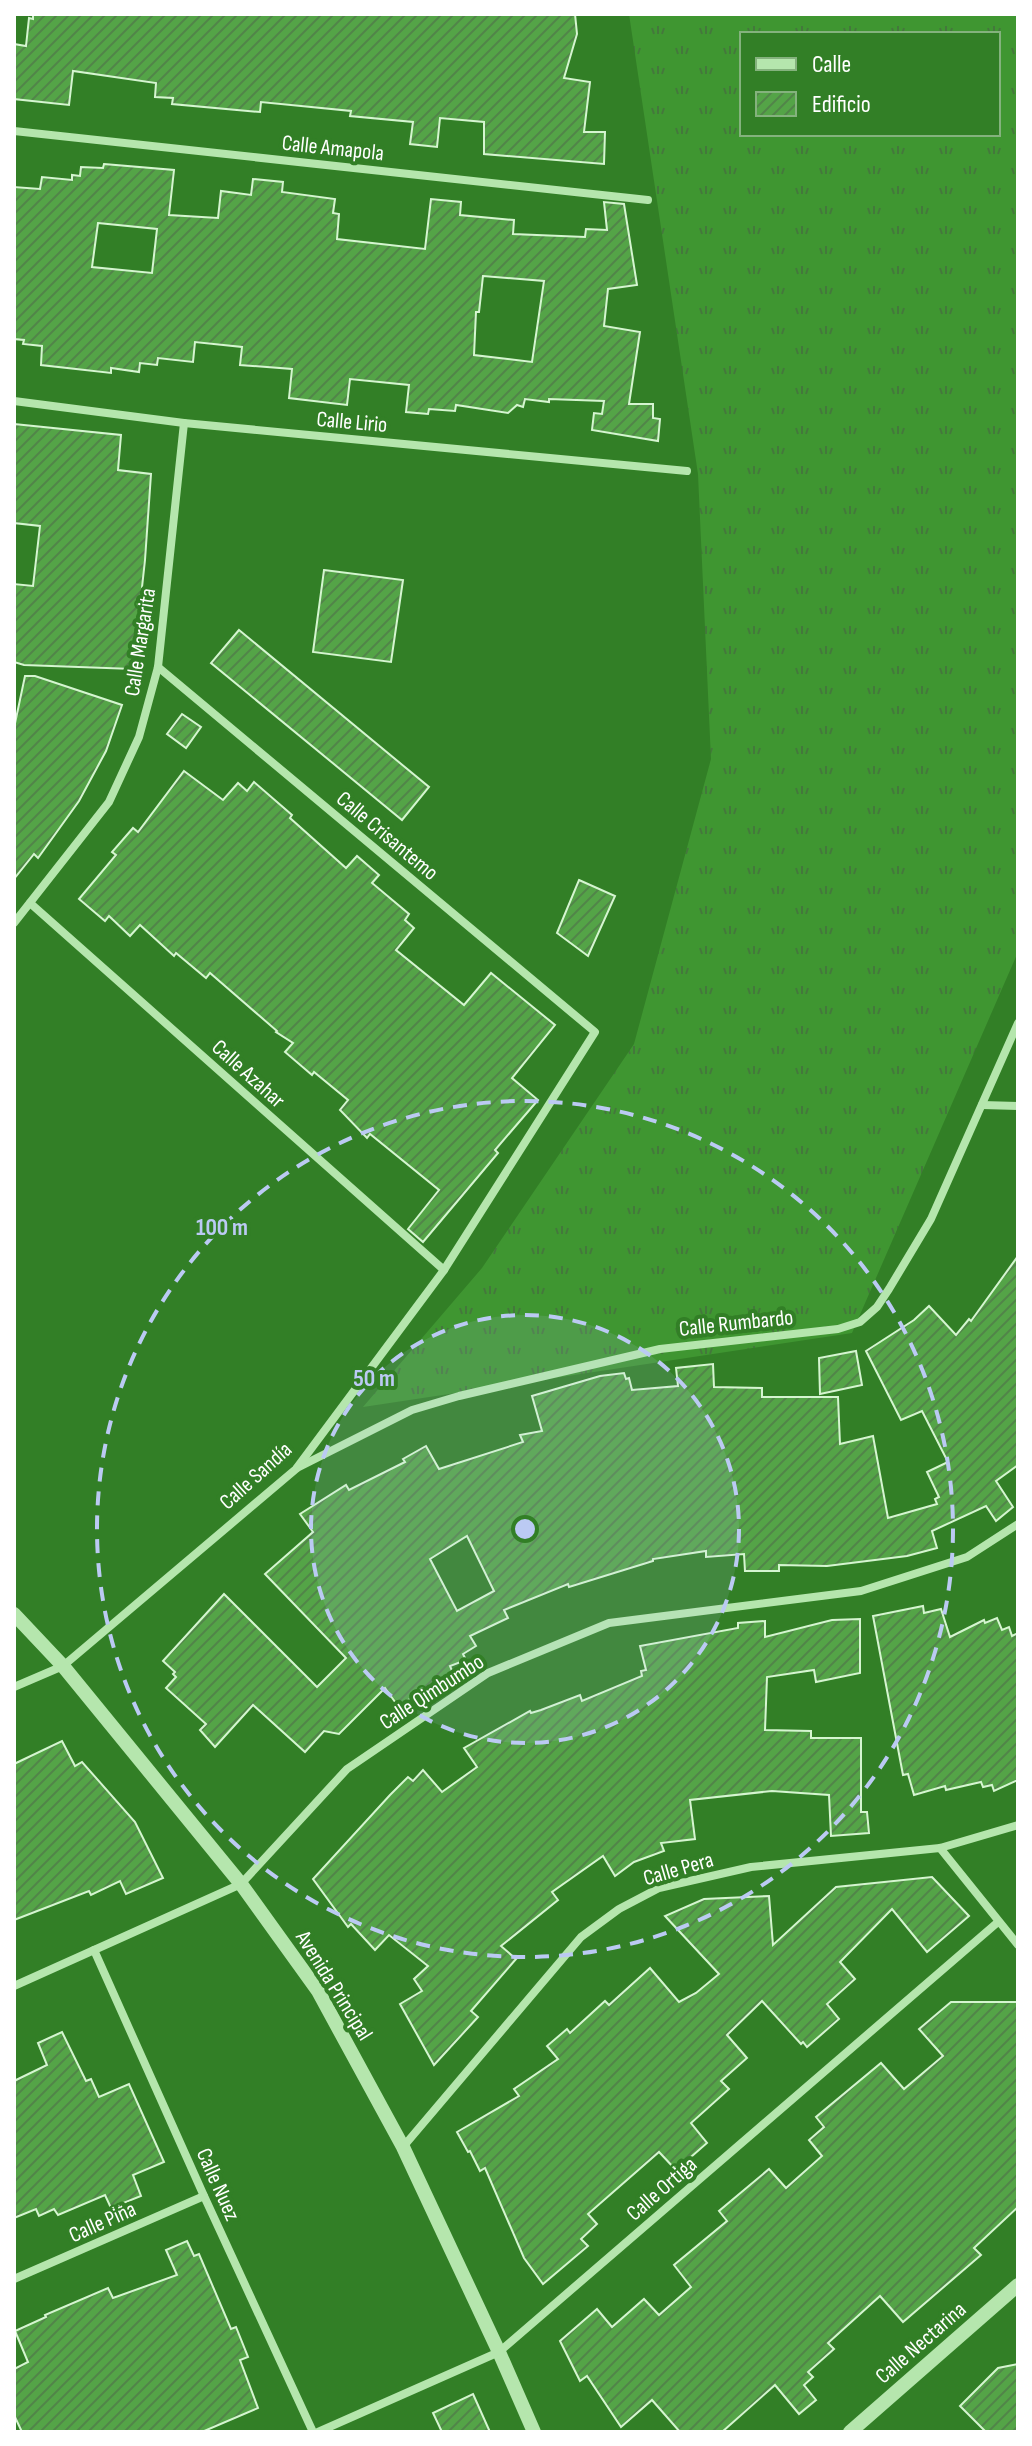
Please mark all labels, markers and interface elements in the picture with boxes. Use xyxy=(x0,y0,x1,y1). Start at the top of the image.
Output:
legend xyxy=(740,32,1000,136)
text: Calle xyxy=(812,50,851,79)
text: Edificio xyxy=(812,90,871,119)
street label: Calle Amapola xyxy=(280,130,385,167)
street label: Calle Lirio xyxy=(315,406,388,439)
street label: Calle Margarita xyxy=(119,586,162,698)
street label: Calle Crisantemo xyxy=(331,786,444,887)
street label: Calle Azahar xyxy=(206,1034,290,1114)
text: 100 m xyxy=(196,1213,248,1242)
street label: Calle Rumbardo xyxy=(678,1304,795,1343)
text: 50 m xyxy=(353,1364,395,1393)
street label: Calle Sandía xyxy=(214,1437,298,1516)
centre of rings xyxy=(511,1515,539,1543)
street label: Calle Qimbumbo xyxy=(375,1649,489,1736)
street label: Calle Pera xyxy=(640,1847,717,1892)
street label: Avenida Principal xyxy=(289,1925,378,2046)
street label: Calle Nuez xyxy=(190,2144,246,2225)
street label: Calle Ortiga xyxy=(621,2151,703,2227)
street label: Calle Piña xyxy=(65,2196,140,2249)
street label: Calle Nectarina xyxy=(870,2296,972,2390)

